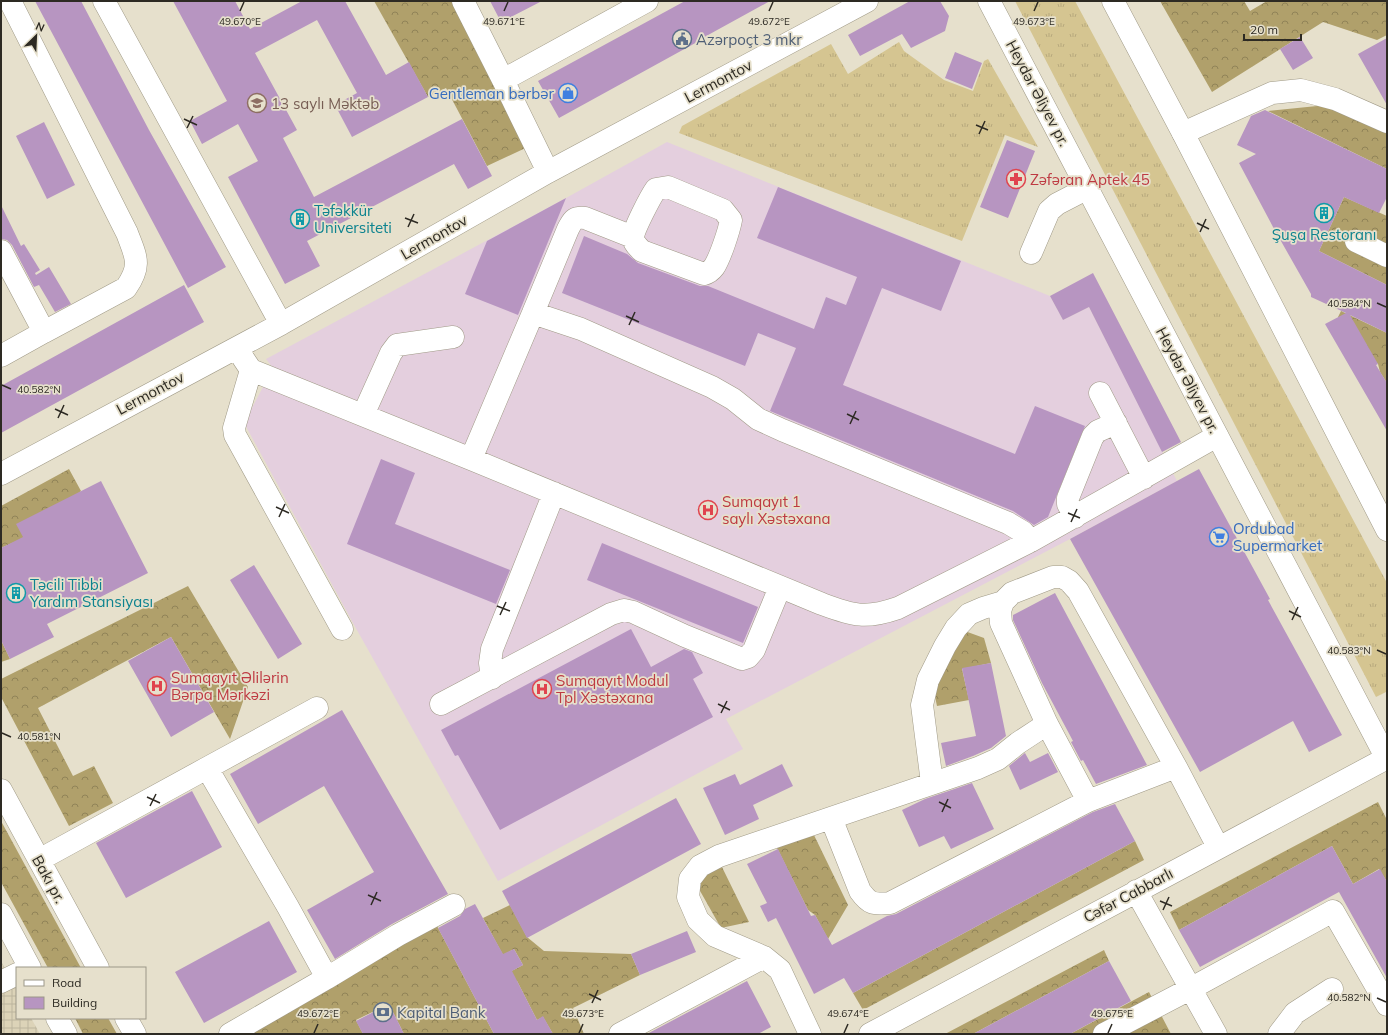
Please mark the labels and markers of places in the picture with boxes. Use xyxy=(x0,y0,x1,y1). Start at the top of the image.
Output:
public building icon: Azərpoçt 3 mkr xyxy=(671,28,693,50)
place label: Azərpoçt 3 mkr xyxy=(696,30,802,49)
shop icon: Gentleman bәrbәr xyxy=(557,82,579,104)
place label: Gentleman bәrbәr xyxy=(429,84,555,103)
school or university icon: 13 saylı Məktəb xyxy=(246,92,268,114)
place label: 13 saylı Məktəb xyxy=(271,94,379,113)
pharmacy icon: Zəfəran Aptek 45 xyxy=(1005,168,1027,190)
place label: Zəfəran Aptek 45 xyxy=(1030,170,1150,189)
place label: Təfəkkür Universiteti xyxy=(314,201,392,237)
building icon: Şuşa Restoranı xyxy=(1313,202,1335,224)
building icon: Təfəkkür Universiteti xyxy=(289,208,311,230)
place label: Şuşa Restoranı xyxy=(1272,225,1376,244)
place label: Sumqayıt 1 saylı Xəstəxana xyxy=(722,492,831,528)
hospital icon: Sumqayıt 1 saylı Xəstəxana xyxy=(697,499,719,521)
place label: Ordubad Supermarket xyxy=(1233,519,1322,555)
supermarket icon: Ordubad Supermarket xyxy=(1208,526,1230,548)
place label: Təcili Tibbi Yardım Stansiyası xyxy=(29,575,153,611)
building icon: Təcili Tibbi Yardım Stansiyası xyxy=(5,582,27,604)
place label: Sumqayıt Əlilərin Bərpa Mərkəzi xyxy=(171,668,289,704)
place label: Sumqayıt Modul Tpl Xəstəxana xyxy=(556,671,668,707)
hospital icon: Sumqayıt Əlilərin Bərpa Mərkəzi xyxy=(146,675,168,697)
hospital icon: Sumqayıt Modul Tpl Xəstəxana xyxy=(531,678,553,700)
bank icon: Kapital Bank xyxy=(372,1001,394,1023)
place label: Kapital Bank xyxy=(397,1003,486,1022)

